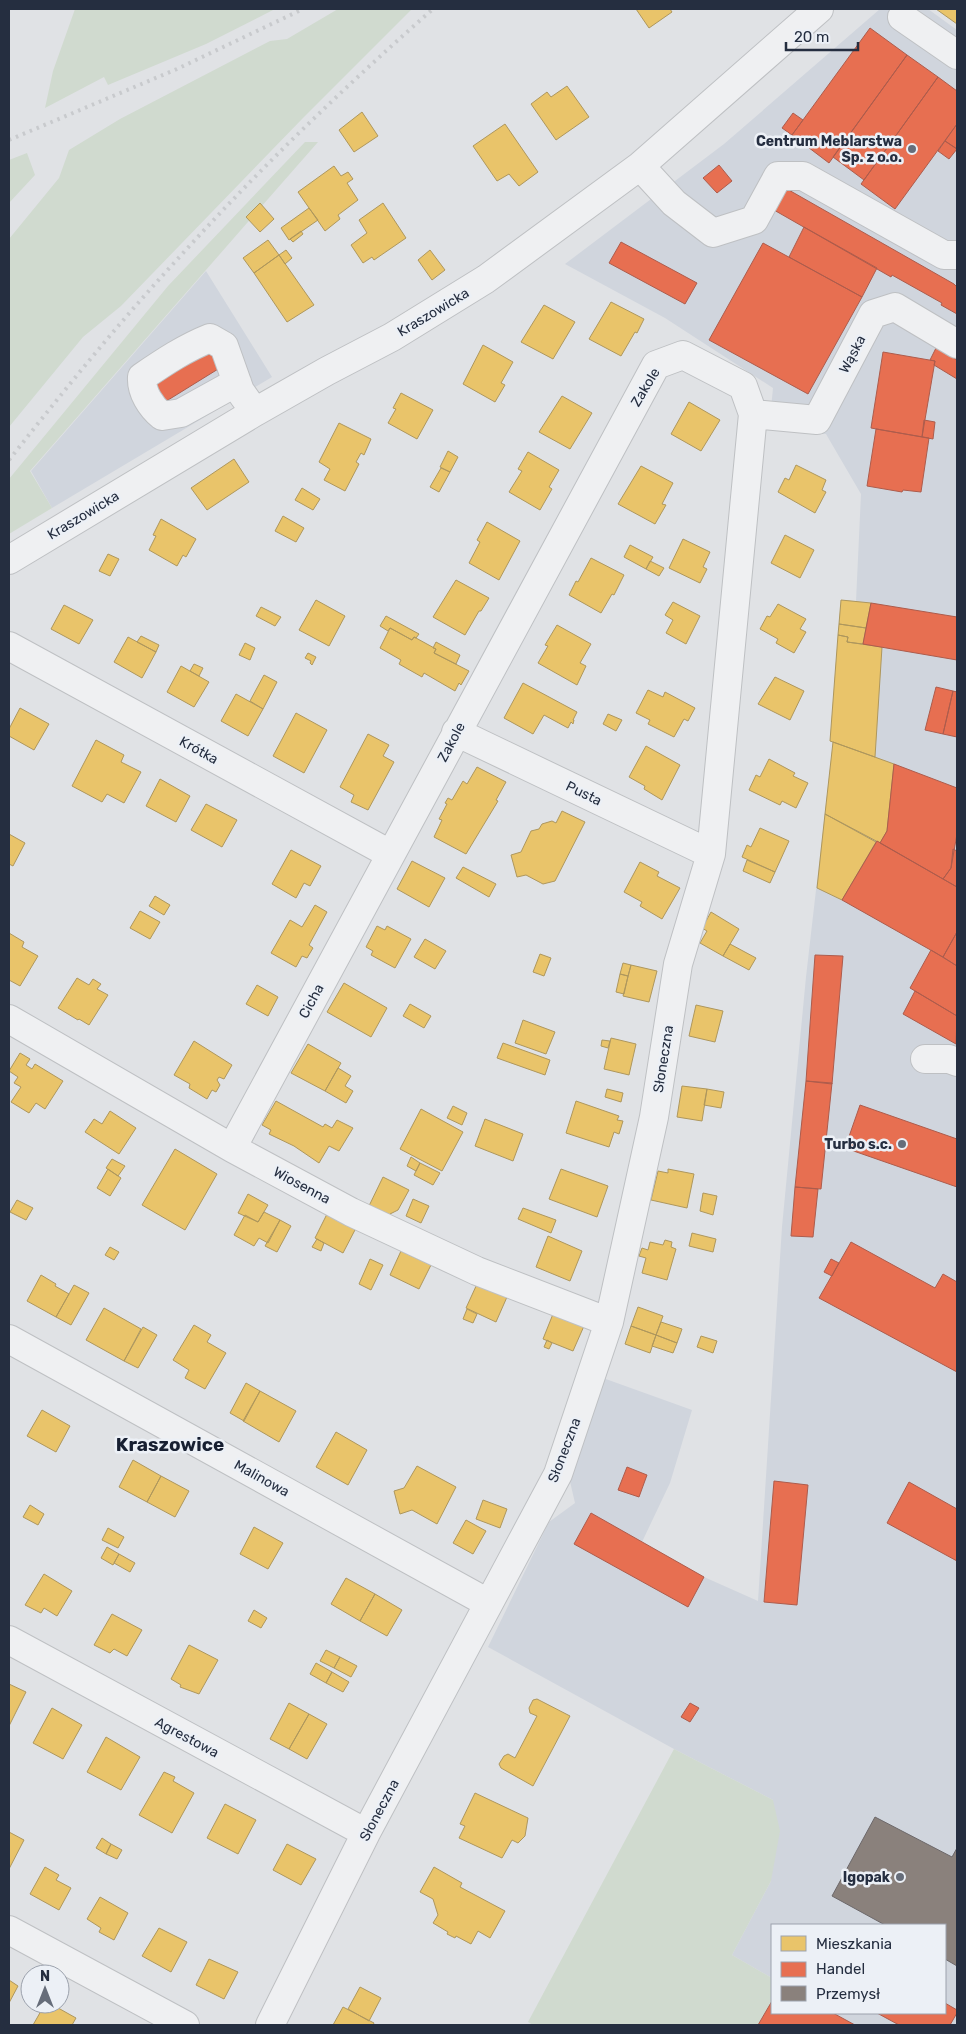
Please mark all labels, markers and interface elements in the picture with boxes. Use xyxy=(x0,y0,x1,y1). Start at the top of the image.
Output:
scale bar xyxy=(786,20,858,52)
text: 20 m xyxy=(794,28,829,46)
place label: Centrum Meblarstwa Sp. z o.o. xyxy=(756,133,902,166)
marker: Centrum Meblarstwa Sp. z o.o. xyxy=(906,143,918,155)
street label: Kraszowicka xyxy=(394,284,472,340)
street label: Wąska xyxy=(835,332,869,376)
street label: Zakole xyxy=(627,365,664,410)
street label: Kraszowicka xyxy=(44,487,122,543)
street label: Zakole xyxy=(434,719,469,765)
street label: Krótka xyxy=(176,733,221,768)
street label: Pusta xyxy=(563,778,604,809)
street label: Cicha xyxy=(295,981,328,1021)
street label: Słoneczna xyxy=(650,1024,677,1094)
place label: Turbo s.c. xyxy=(824,1136,892,1153)
marker: Turbo s.c. xyxy=(896,1138,908,1150)
street label: Wiosenna xyxy=(270,1163,333,1208)
street label: Słoneczna xyxy=(544,1415,585,1485)
district label: Kraszowice xyxy=(116,1433,224,1456)
street label: Malinowa xyxy=(231,1456,292,1501)
street label: Agrestowa xyxy=(152,1714,222,1761)
street label: Słoneczna xyxy=(356,1776,403,1844)
place label: Igopak xyxy=(843,1869,891,1886)
marker: Igopak xyxy=(894,1871,906,1883)
legend xyxy=(771,1924,946,2014)
text: Mieszkania xyxy=(816,1935,892,1953)
text: Handel xyxy=(816,1960,865,1978)
north arrow xyxy=(20,1964,70,2014)
text: N xyxy=(40,1968,50,1985)
text: Przemysł xyxy=(816,1985,880,2003)

